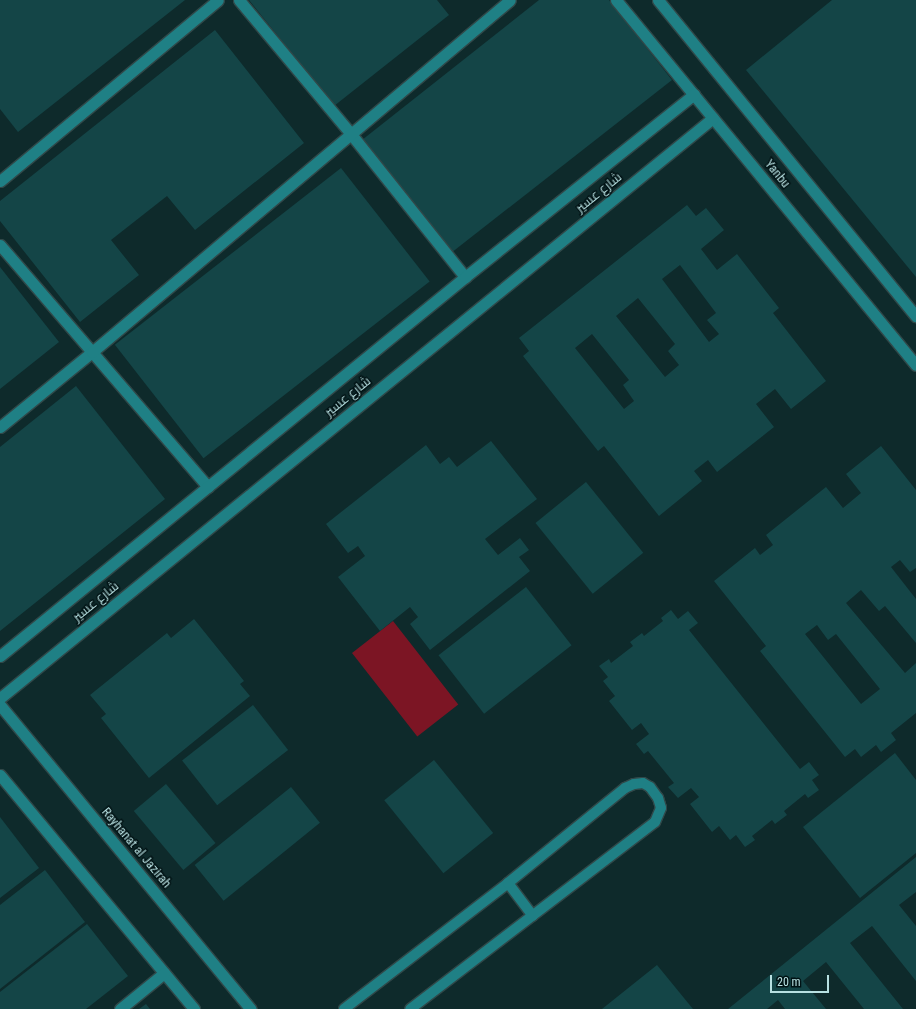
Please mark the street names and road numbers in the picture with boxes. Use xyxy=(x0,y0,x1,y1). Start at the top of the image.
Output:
street label: Yanbu xyxy=(761,157,793,191)
street label: شارع عسير xyxy=(573,170,625,216)
street label: شارع عسير xyxy=(322,374,374,420)
street label: شارع عسير xyxy=(70,579,122,625)
street label: Rayhanat al Jazirah xyxy=(98,805,174,891)

